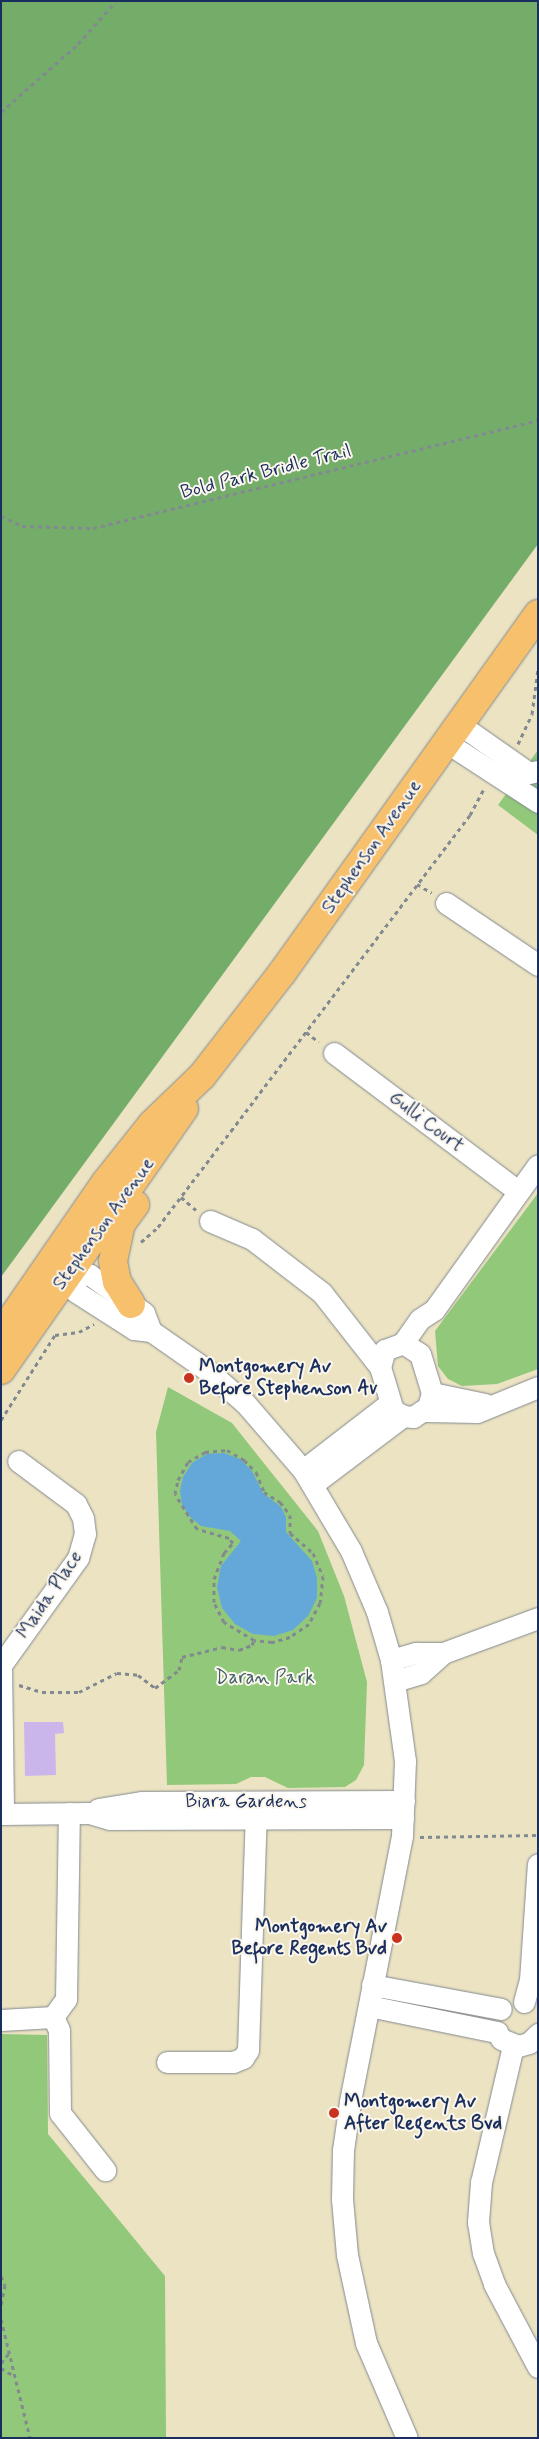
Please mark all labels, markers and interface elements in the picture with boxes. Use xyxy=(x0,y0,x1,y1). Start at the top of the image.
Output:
street label: Bold Park Bridle Trail xyxy=(181,440,351,504)
street label: Stephenson Avenue xyxy=(319,778,425,916)
street label: Gulli Court xyxy=(384,1087,468,1157)
street label: Stephenson Avenue xyxy=(50,1156,158,1292)
place label: Montgomery Av Before Stephenson Av xyxy=(199,1356,370,1400)
marker: Montgomery Av Before Stephenson Av xyxy=(183,1372,195,1384)
street label: Maida Place xyxy=(13,1548,87,1642)
park label: Daran Park xyxy=(216,1667,314,1689)
street label: Biara Gardens xyxy=(188,1791,304,1813)
place label: Montgomery Av Before Regents Bvd xyxy=(222,1916,387,1960)
marker: Montgomery Av Before Regents Bvd xyxy=(391,1932,403,1944)
place label: Montgomery Av After Regents Bvd xyxy=(344,2091,502,2135)
marker: Montgomery Av After Regents Bvd xyxy=(328,2107,340,2119)

